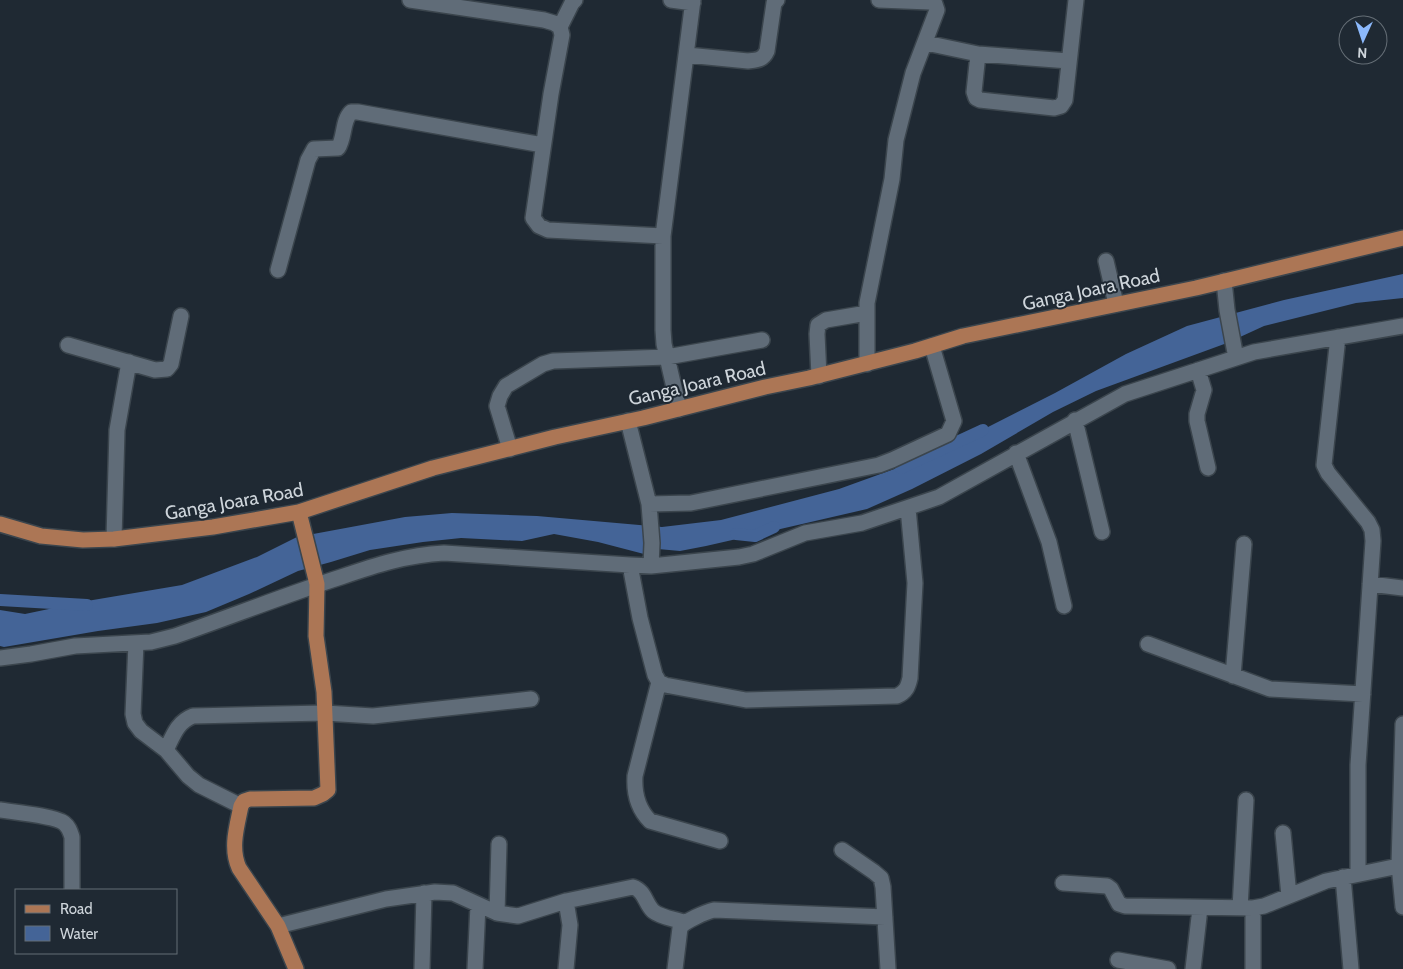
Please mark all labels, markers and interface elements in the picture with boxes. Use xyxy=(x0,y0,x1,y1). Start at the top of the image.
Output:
north arrow xyxy=(1338,15,1388,65)
text: N xyxy=(1357,44,1368,62)
street label: Ganga Joara Road xyxy=(1020,264,1162,315)
street label: Ganga Joara Road xyxy=(626,357,768,410)
street label: Ganga Joara Road xyxy=(163,478,305,525)
legend xyxy=(15,889,178,954)
text: Road xyxy=(60,900,93,918)
text: Water xyxy=(60,925,98,943)

